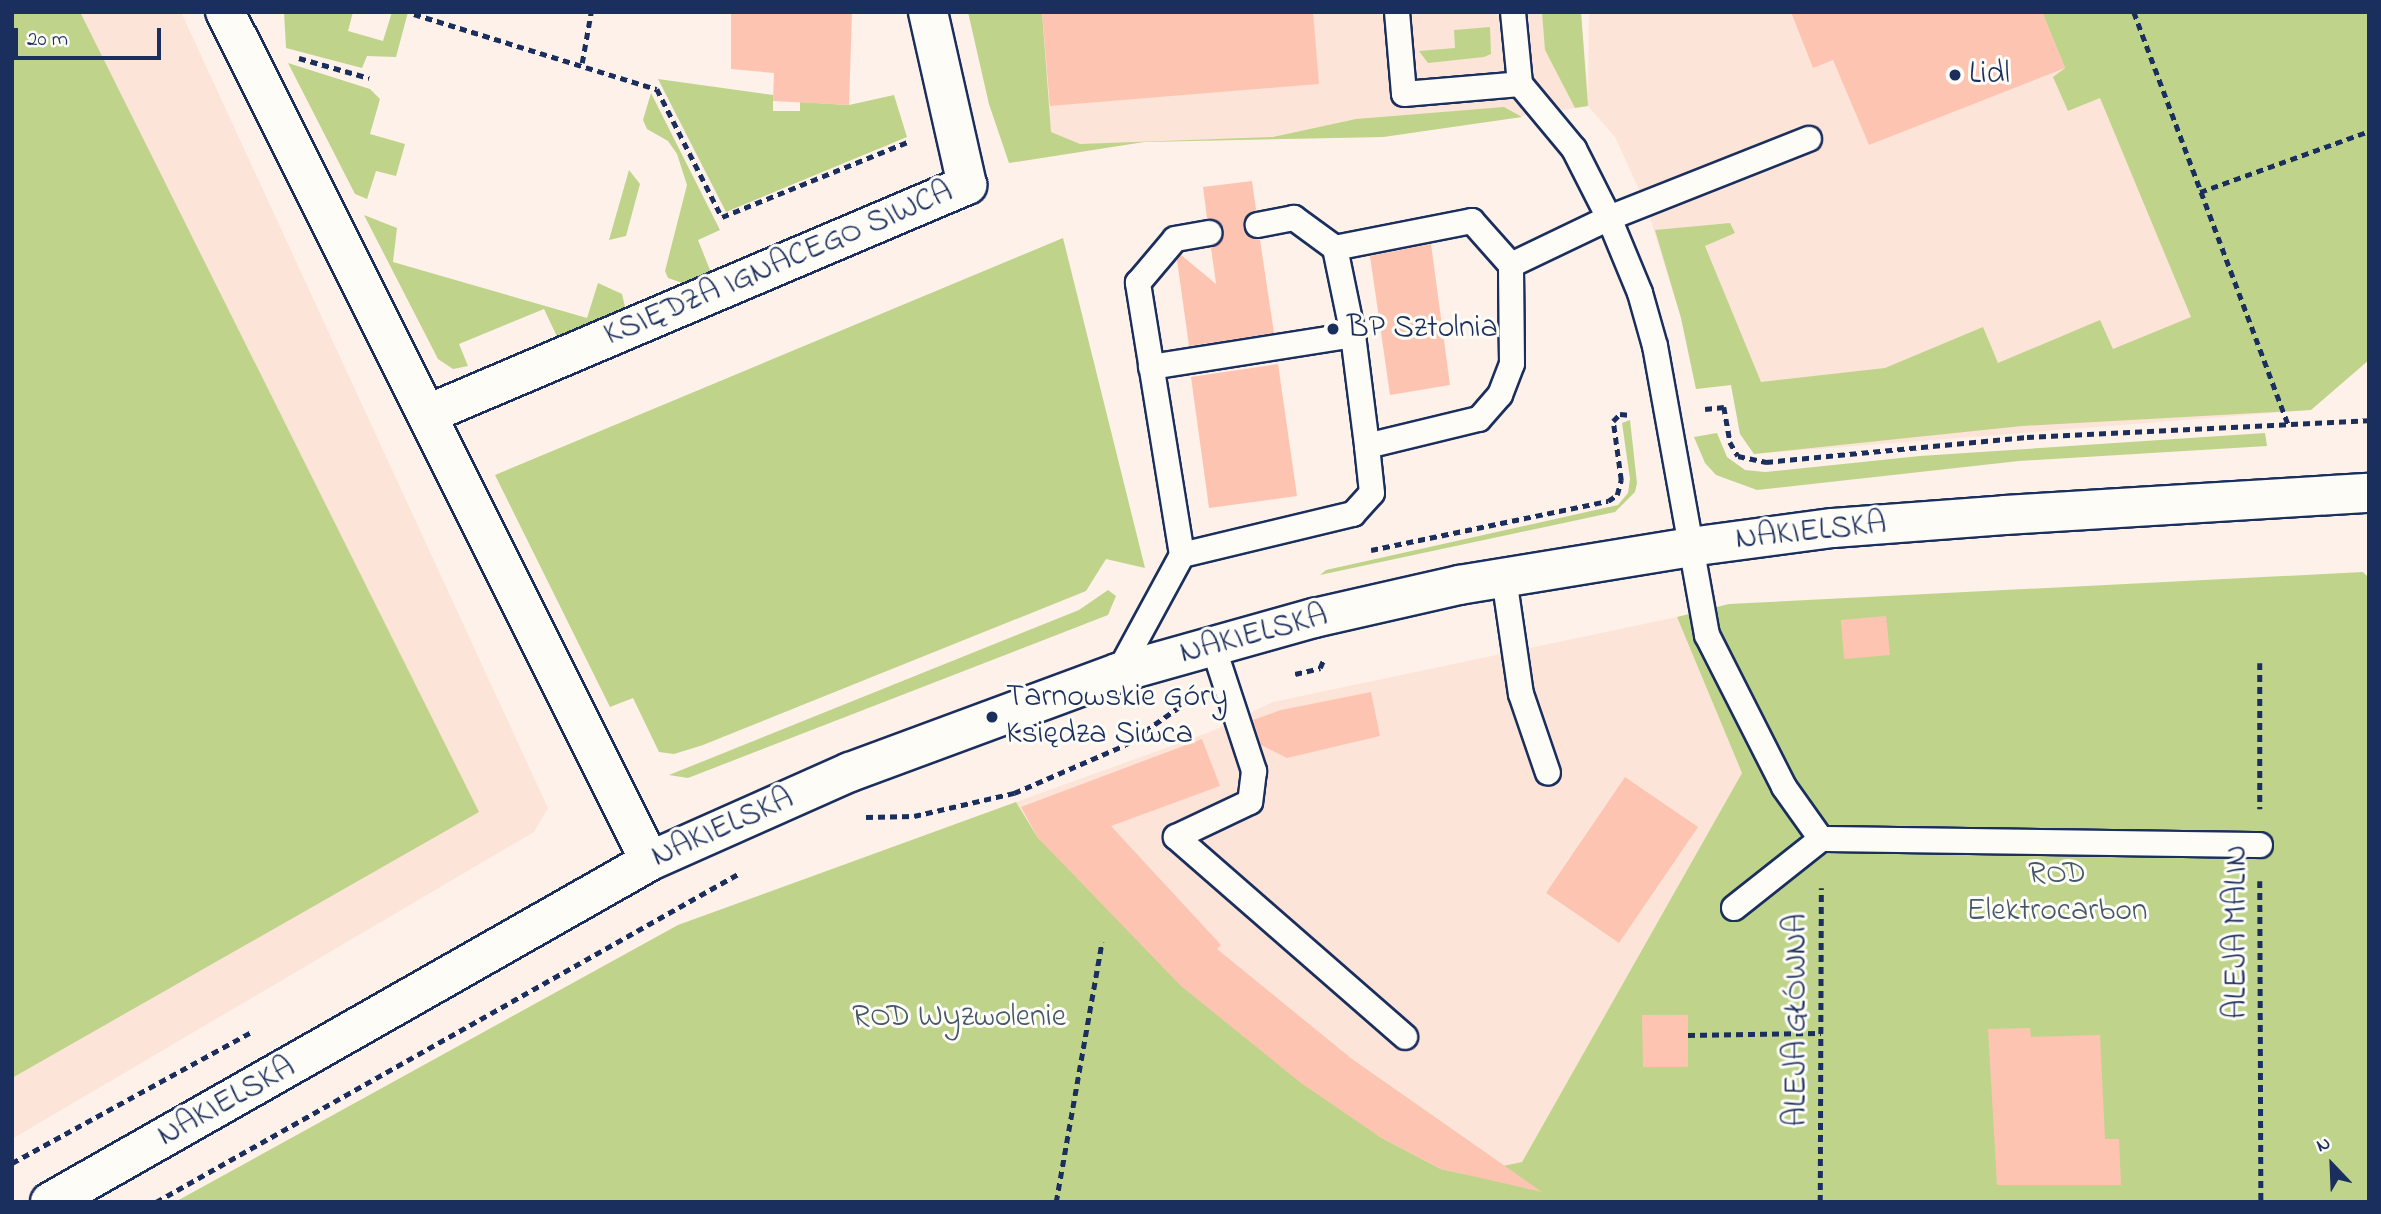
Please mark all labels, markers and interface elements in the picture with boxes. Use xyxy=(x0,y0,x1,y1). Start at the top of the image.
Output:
scale bar xyxy=(18,14,164,58)
text: 20 m xyxy=(27,25,68,55)
place label: Lidl xyxy=(1969,56,2010,94)
marker: Lidl xyxy=(1947,67,1963,83)
street label: KSIĘDZA IGNACEGO SIWCA xyxy=(599,174,959,356)
place label: BP Sztolnia xyxy=(1347,310,1498,348)
marker: BP Sztolnia xyxy=(1325,321,1341,337)
street label: NAKIELSKA xyxy=(1734,506,1888,560)
street label: NAKIELSKA xyxy=(1176,598,1332,674)
place label: Tarnowskie Góry Księdza Siwca xyxy=(1006,680,1228,755)
marker: Tarnowskie Góry Księdza Siwca xyxy=(984,709,1000,725)
street label: NAKIELSKA xyxy=(646,781,800,877)
street label: ALEJA MALIN xyxy=(2219,845,2257,1019)
park label: ROD Elektrocarbon xyxy=(1966,857,2148,932)
street label: ALEJA GŁÓWNA xyxy=(1779,913,1817,1127)
park label: ROD Wyzwolenie xyxy=(852,999,1066,1037)
street label: NAKIELSKA xyxy=(152,1050,302,1156)
north arrow xyxy=(2297,1130,2367,1200)
text: N xyxy=(2312,1130,2335,1160)

